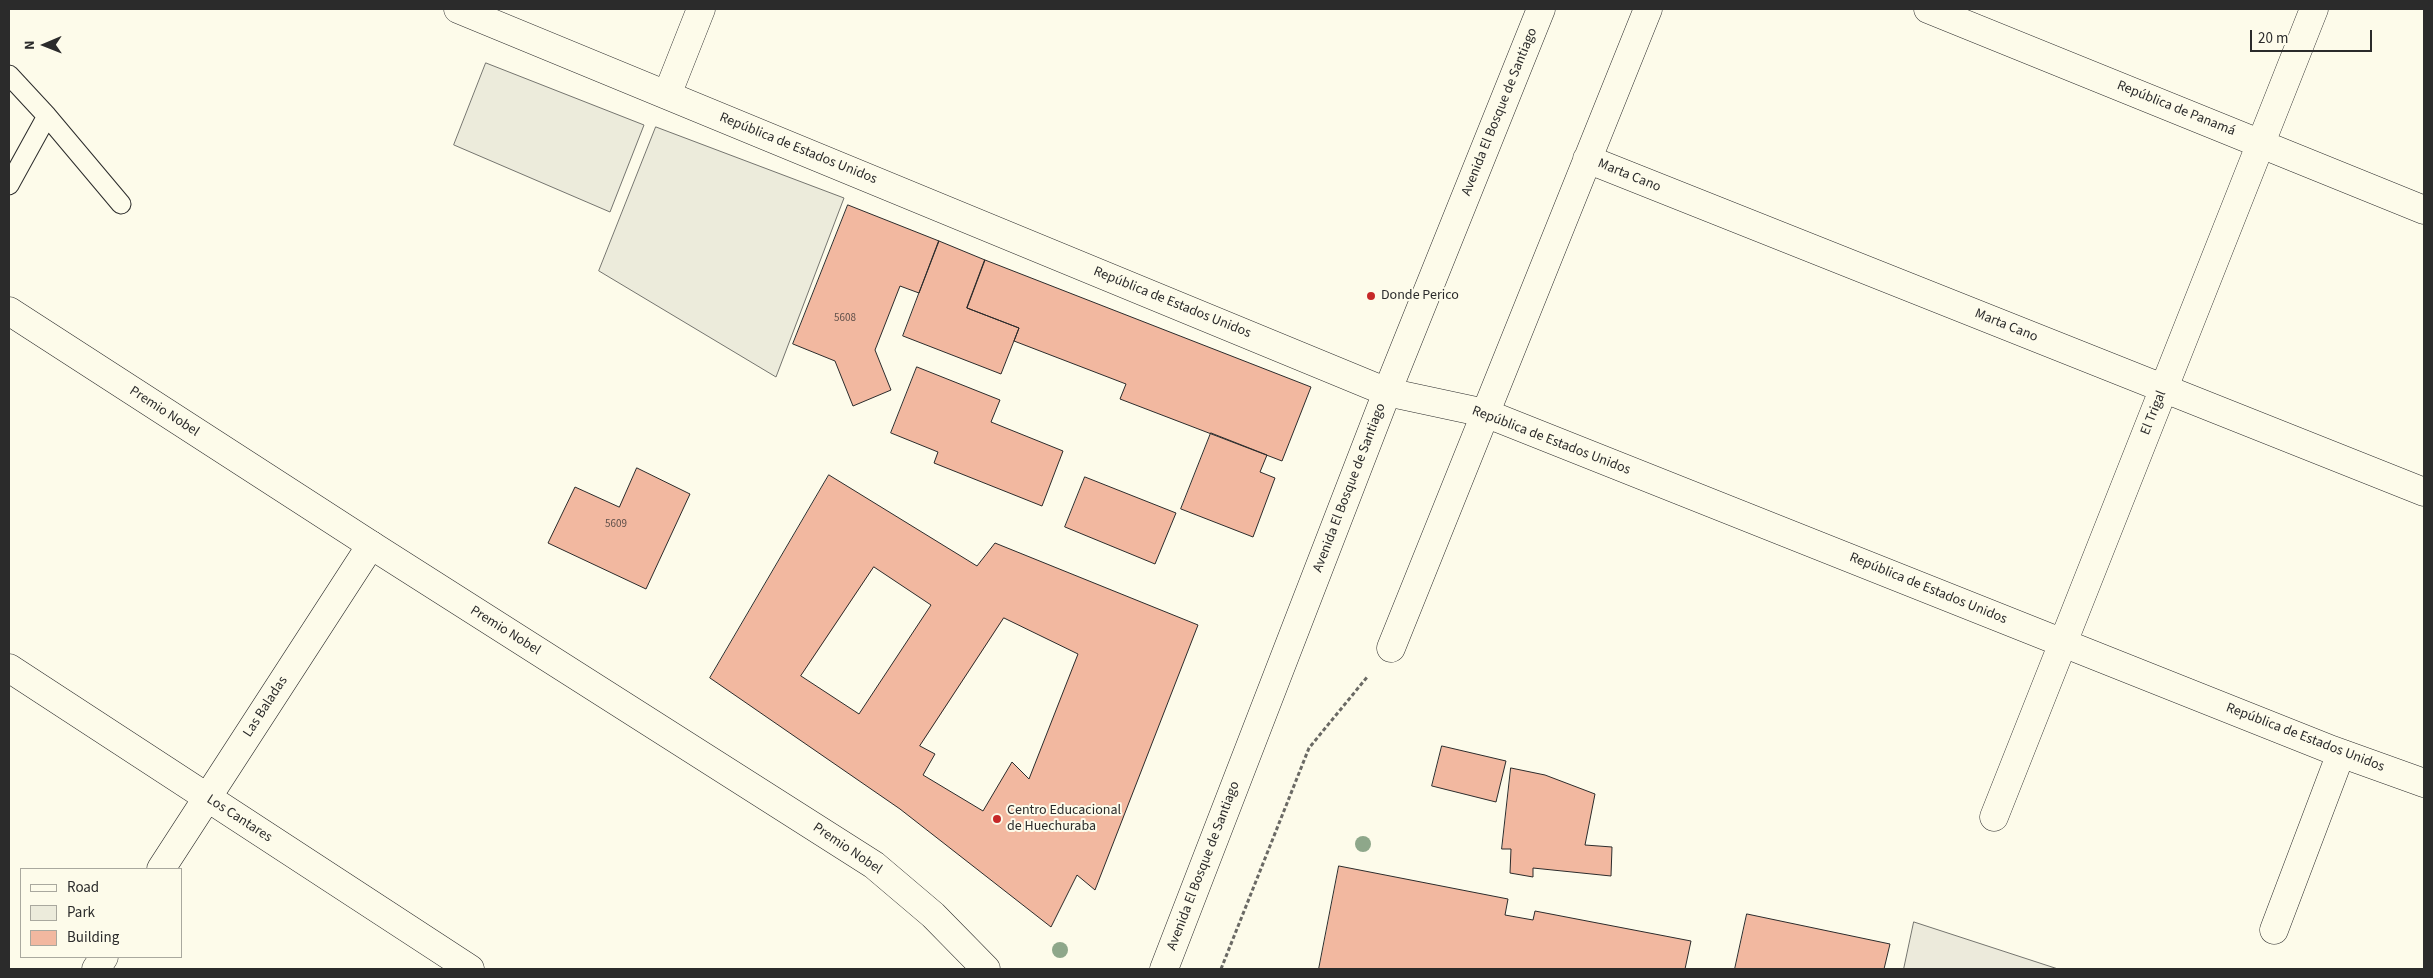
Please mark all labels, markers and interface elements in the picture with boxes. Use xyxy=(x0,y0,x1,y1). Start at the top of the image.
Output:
north arrow xyxy=(20,20,70,70)
scale bar xyxy=(2253,20,2376,52)
street label: Avenida El Bosque de Santiago xyxy=(1459,26,1541,198)
text: 20 m xyxy=(2258,28,2288,49)
text: N xyxy=(20,40,40,50)
street label: República de Panamá xyxy=(2114,78,2238,140)
street label: República de Estados Unidos xyxy=(717,110,879,188)
street label: Marta Cano xyxy=(1595,156,1663,196)
street label: República de Estados Unidos xyxy=(1091,264,1253,342)
place label: Donde Perico xyxy=(1381,288,1459,304)
marker: Donde Perico xyxy=(1365,290,1377,302)
street label: Marta Cano xyxy=(1972,306,2040,346)
house number: 5608 xyxy=(834,312,856,326)
street label: Premio Nobel xyxy=(126,383,202,441)
street label: El Trigal xyxy=(2138,388,2170,438)
street label: Avenida El Bosque de Santiago xyxy=(1310,401,1390,575)
street label: República de Estados Unidos xyxy=(1469,403,1633,479)
house number: 5609 xyxy=(605,518,627,532)
street label: República de Estados Unidos xyxy=(1847,550,2009,628)
street label: Premio Nobel xyxy=(467,603,543,659)
street label: Las Baladas xyxy=(240,673,292,741)
street label: República de Estados Unidos xyxy=(2223,700,2387,776)
street label: Avenida El Bosque de Santiago xyxy=(1164,779,1244,953)
street label: Los Cantares xyxy=(203,792,275,846)
place label: Centro Educacional de Huechuraba xyxy=(1007,803,1121,836)
marker: Centro Educacional de Huechuraba xyxy=(991,813,1003,825)
street label: Premio Nobel xyxy=(809,820,885,878)
legend xyxy=(20,868,182,958)
text: Road xyxy=(67,877,99,898)
text: Park xyxy=(67,902,95,923)
text: Building xyxy=(67,927,119,948)

